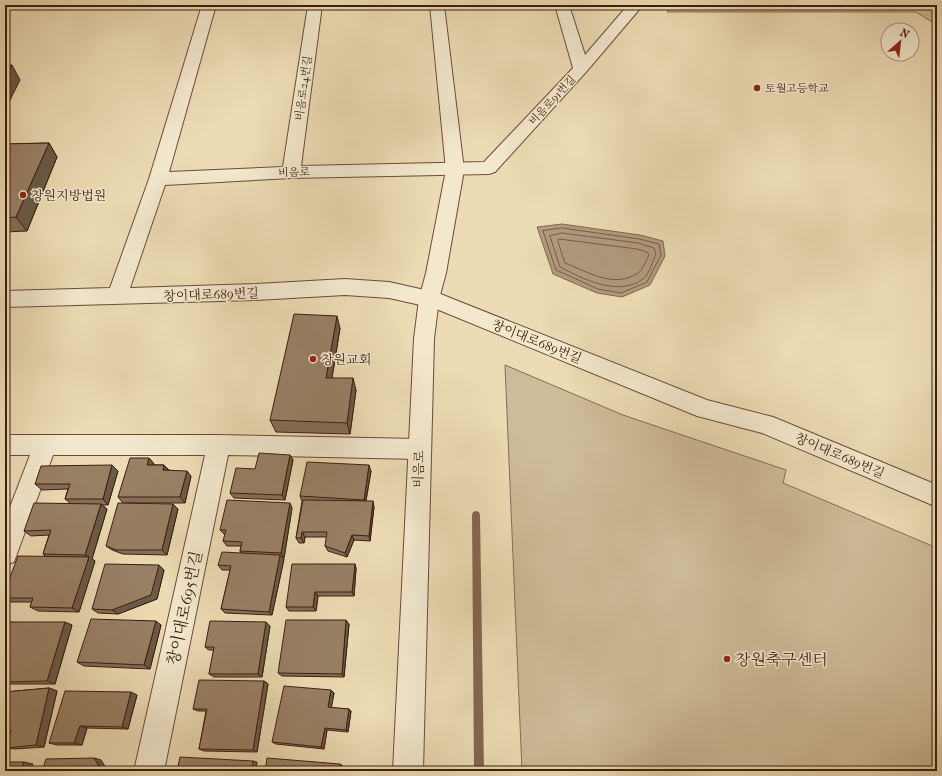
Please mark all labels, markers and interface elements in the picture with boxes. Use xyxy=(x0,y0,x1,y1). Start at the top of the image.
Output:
north arrow xyxy=(880,22,920,62)
text: N xyxy=(898,26,912,42)
street label: 비음로24번길 xyxy=(293,55,314,121)
street label: 비음로91번길 xyxy=(526,73,579,128)
place label: 토월고등학교 xyxy=(765,82,829,95)
marker: 토월고등학교 xyxy=(752,83,762,93)
street label: 비음로 xyxy=(278,165,311,180)
place label: 창원지방법원 xyxy=(31,188,106,203)
marker: 창원지방법원 xyxy=(18,190,28,200)
street label: 창이대로689번길 xyxy=(163,285,259,304)
street label: 창이대로689번길 xyxy=(490,317,584,366)
place label: 창원교회 xyxy=(321,352,371,367)
marker: 창원교회 xyxy=(308,354,318,364)
street label: 창이대로689번길 xyxy=(793,430,887,481)
street label: 비음로 xyxy=(410,449,427,488)
street label: 창이대로695번길 xyxy=(163,549,206,667)
place label: 창원축구센터 xyxy=(735,650,828,669)
marker: 창원축구센터 xyxy=(722,654,732,664)

